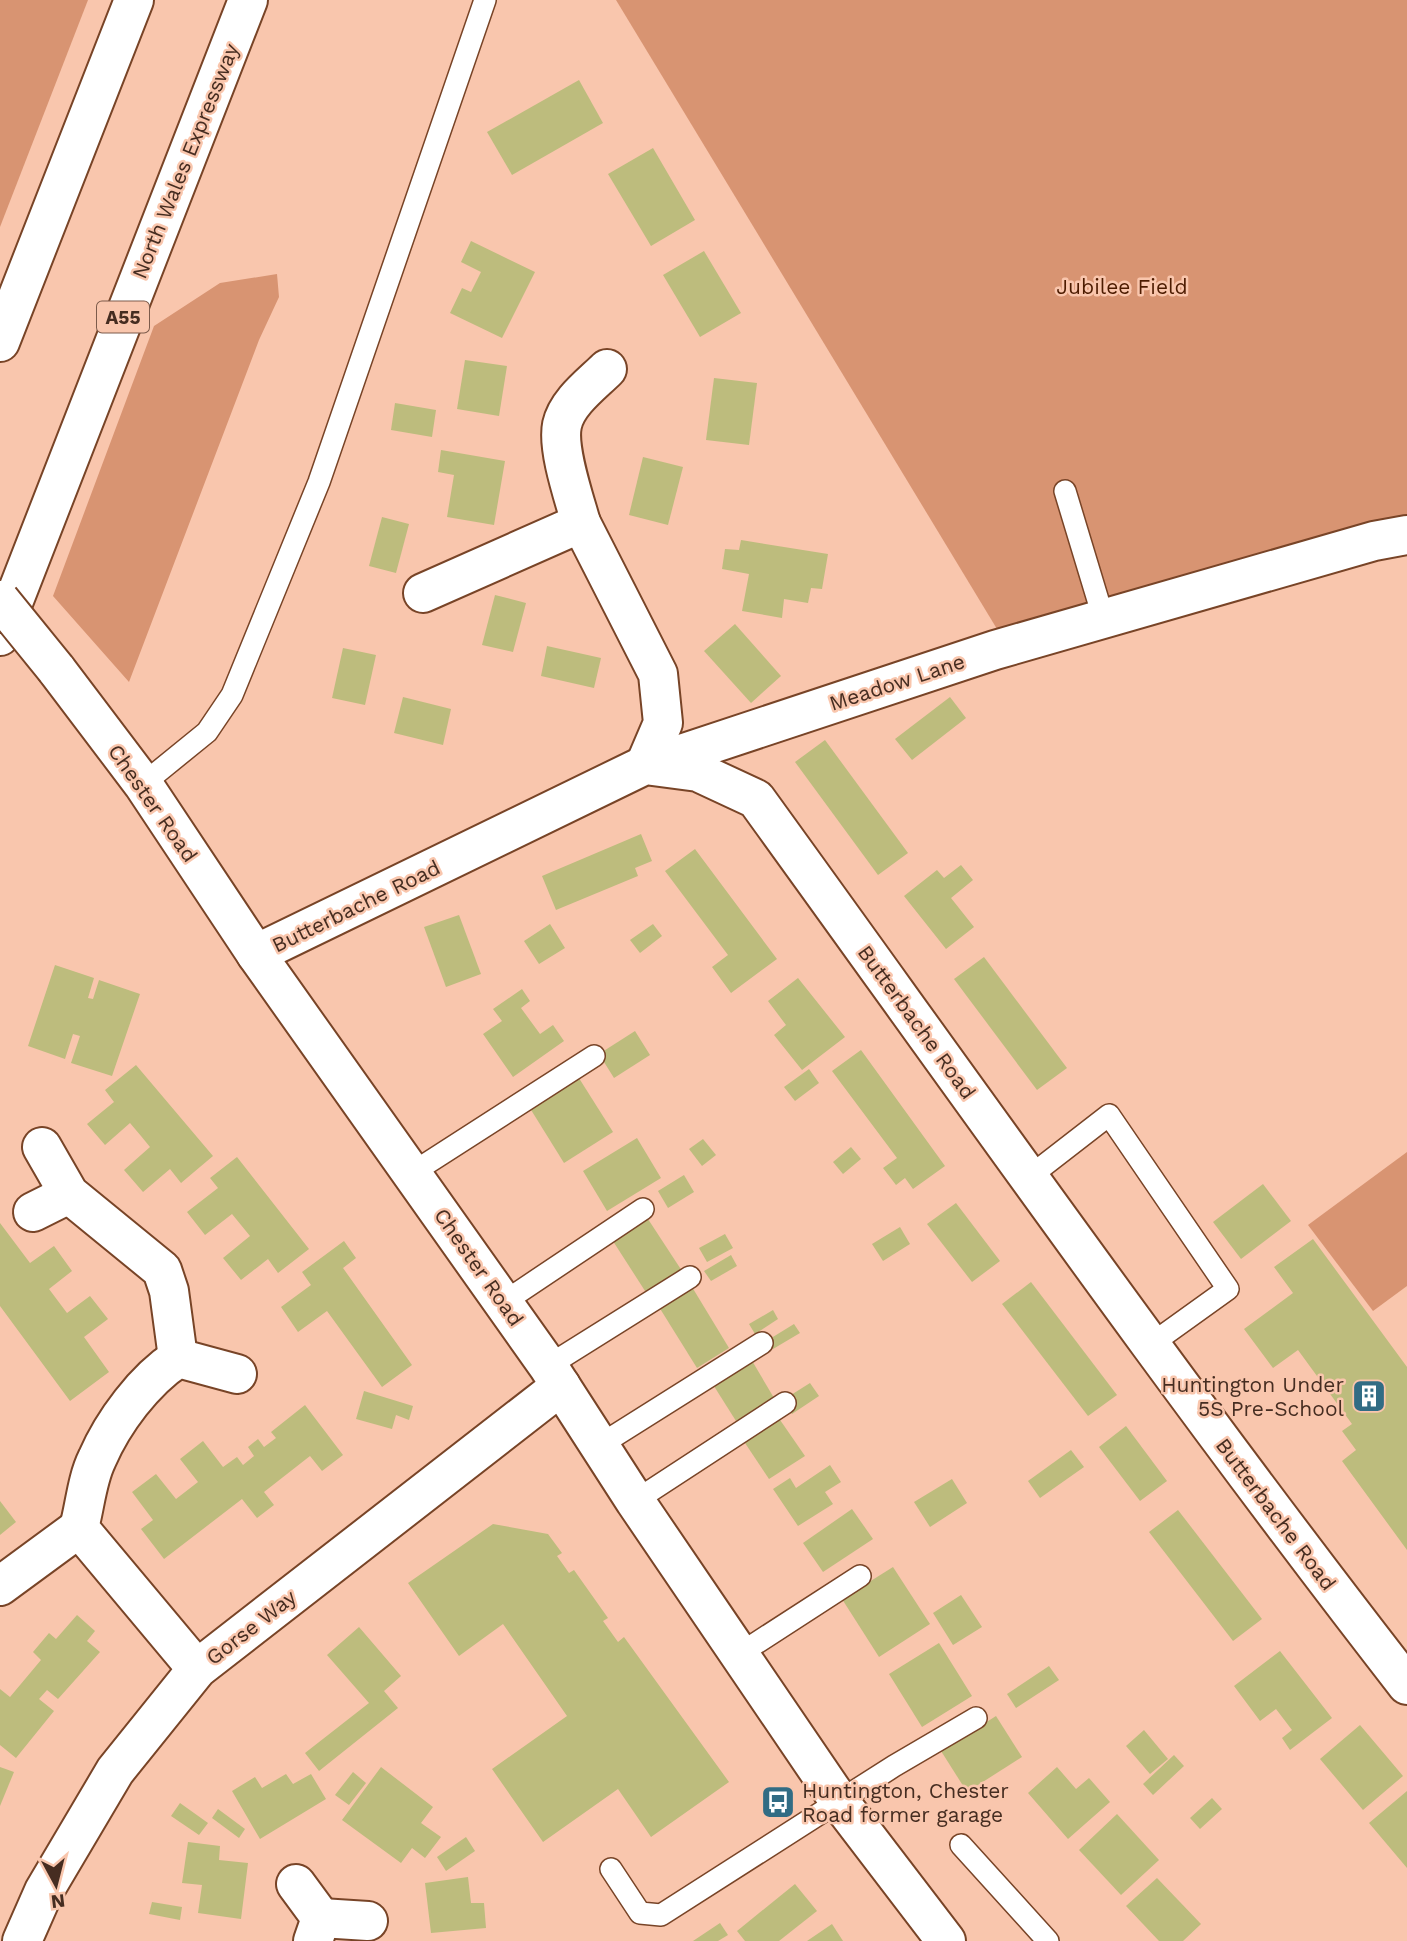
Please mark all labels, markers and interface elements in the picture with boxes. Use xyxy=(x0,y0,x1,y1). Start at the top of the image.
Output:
street label: North Wales Expressway xyxy=(126,40,244,282)
park label: Jubilee Field xyxy=(1056,274,1188,299)
road number: A55 xyxy=(97,302,149,332)
street label: Meadow Lane xyxy=(826,648,968,716)
street label: Chester Road xyxy=(103,739,203,867)
street label: Butterbache Road xyxy=(268,854,444,958)
street label: Butterbache Road xyxy=(853,940,981,1104)
street label: Chester Road xyxy=(429,1203,529,1331)
place label: Huntington Under 5S Pre-School xyxy=(1161,1372,1345,1421)
building icon: Huntington Under 5S Pre-School xyxy=(1350,1377,1388,1415)
street label: Butterbache Road xyxy=(1211,1433,1341,1595)
street label: Gorse Way xyxy=(201,1584,301,1670)
place label: Huntington, Chester Road former garage xyxy=(802,1778,1009,1827)
bus stop icon: Huntington, Chester Road former garage xyxy=(759,1783,797,1821)
north arrow xyxy=(21,1850,91,1920)
text: N xyxy=(50,1889,66,1914)

